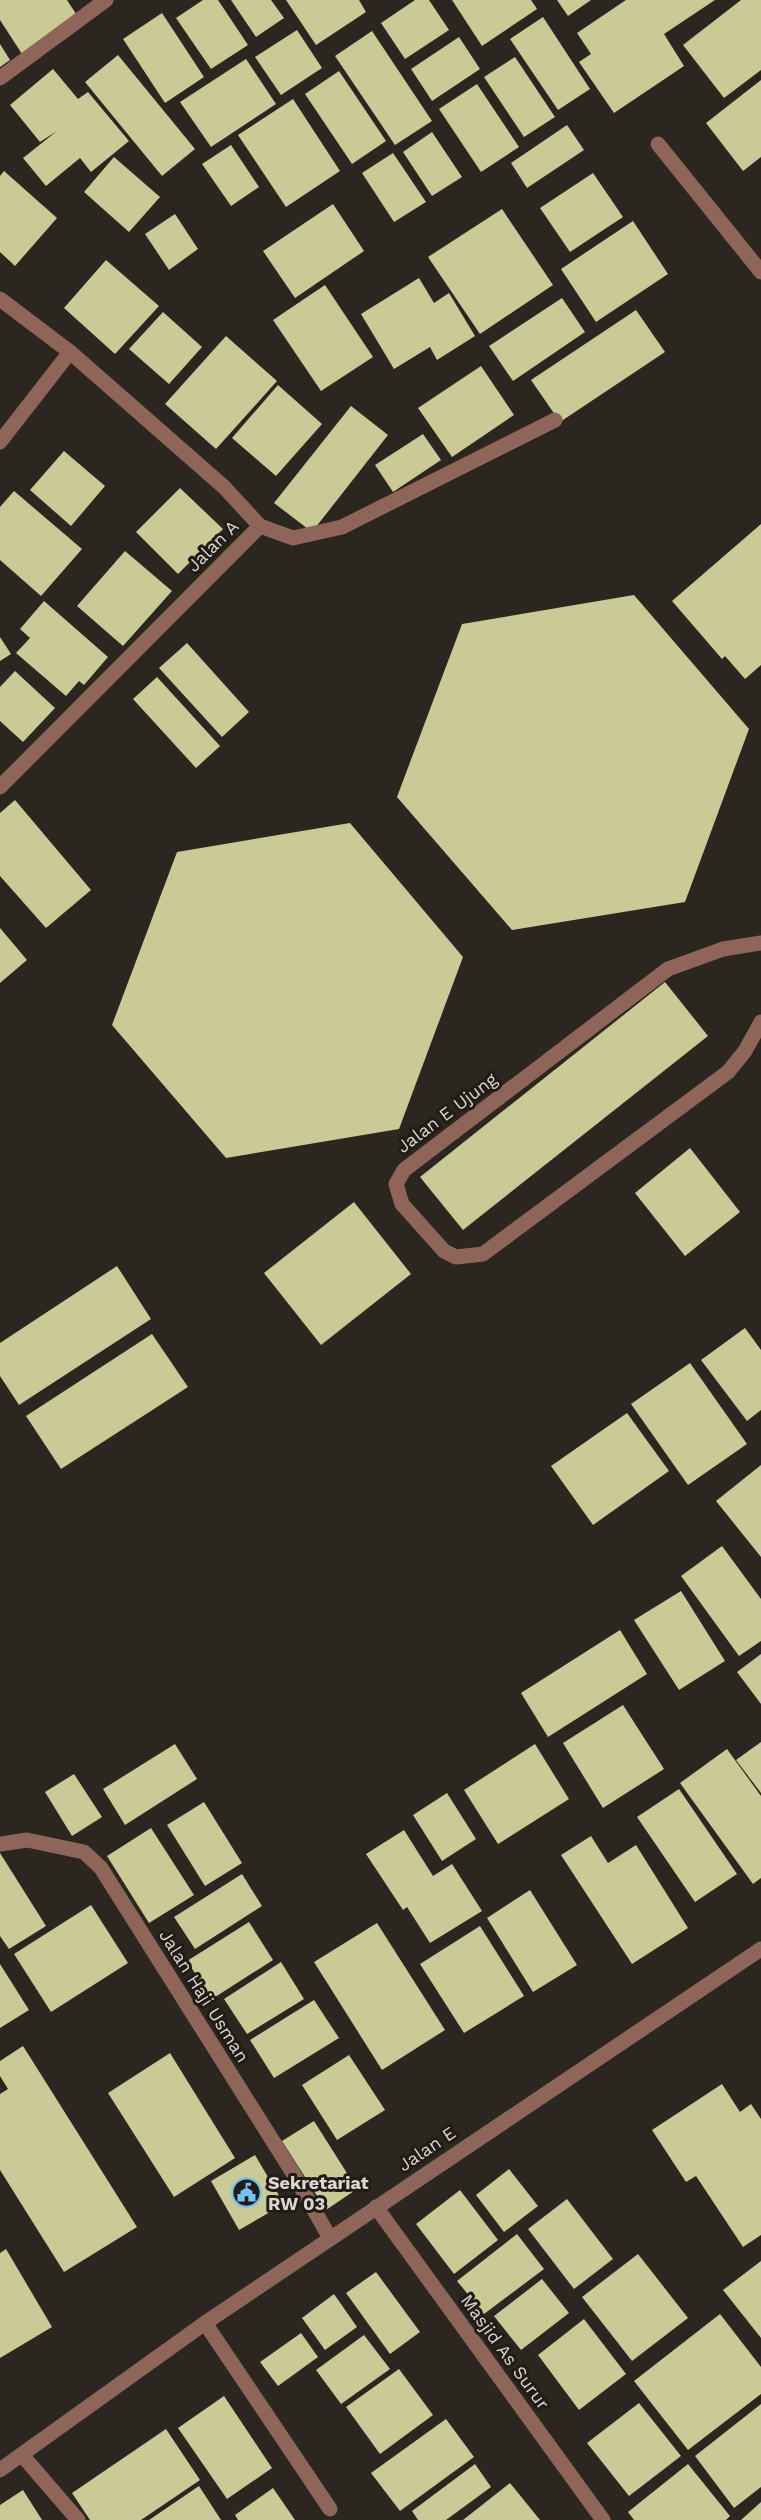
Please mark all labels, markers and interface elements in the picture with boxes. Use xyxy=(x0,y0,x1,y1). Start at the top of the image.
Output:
street label: Jalan A xyxy=(183,515,243,576)
street label: Jalan E Ujung xyxy=(392,1068,501,1157)
street label: Jalan Haji Usman xyxy=(155,1925,254,2066)
street label: Jalan E xyxy=(394,2122,459,2175)
place label: Sekretariat RW 03 xyxy=(268,2172,369,2214)
public building icon: Sekretariat RW 03 xyxy=(231,2177,263,2209)
street label: Masjid As Surur xyxy=(457,2290,554,2413)

